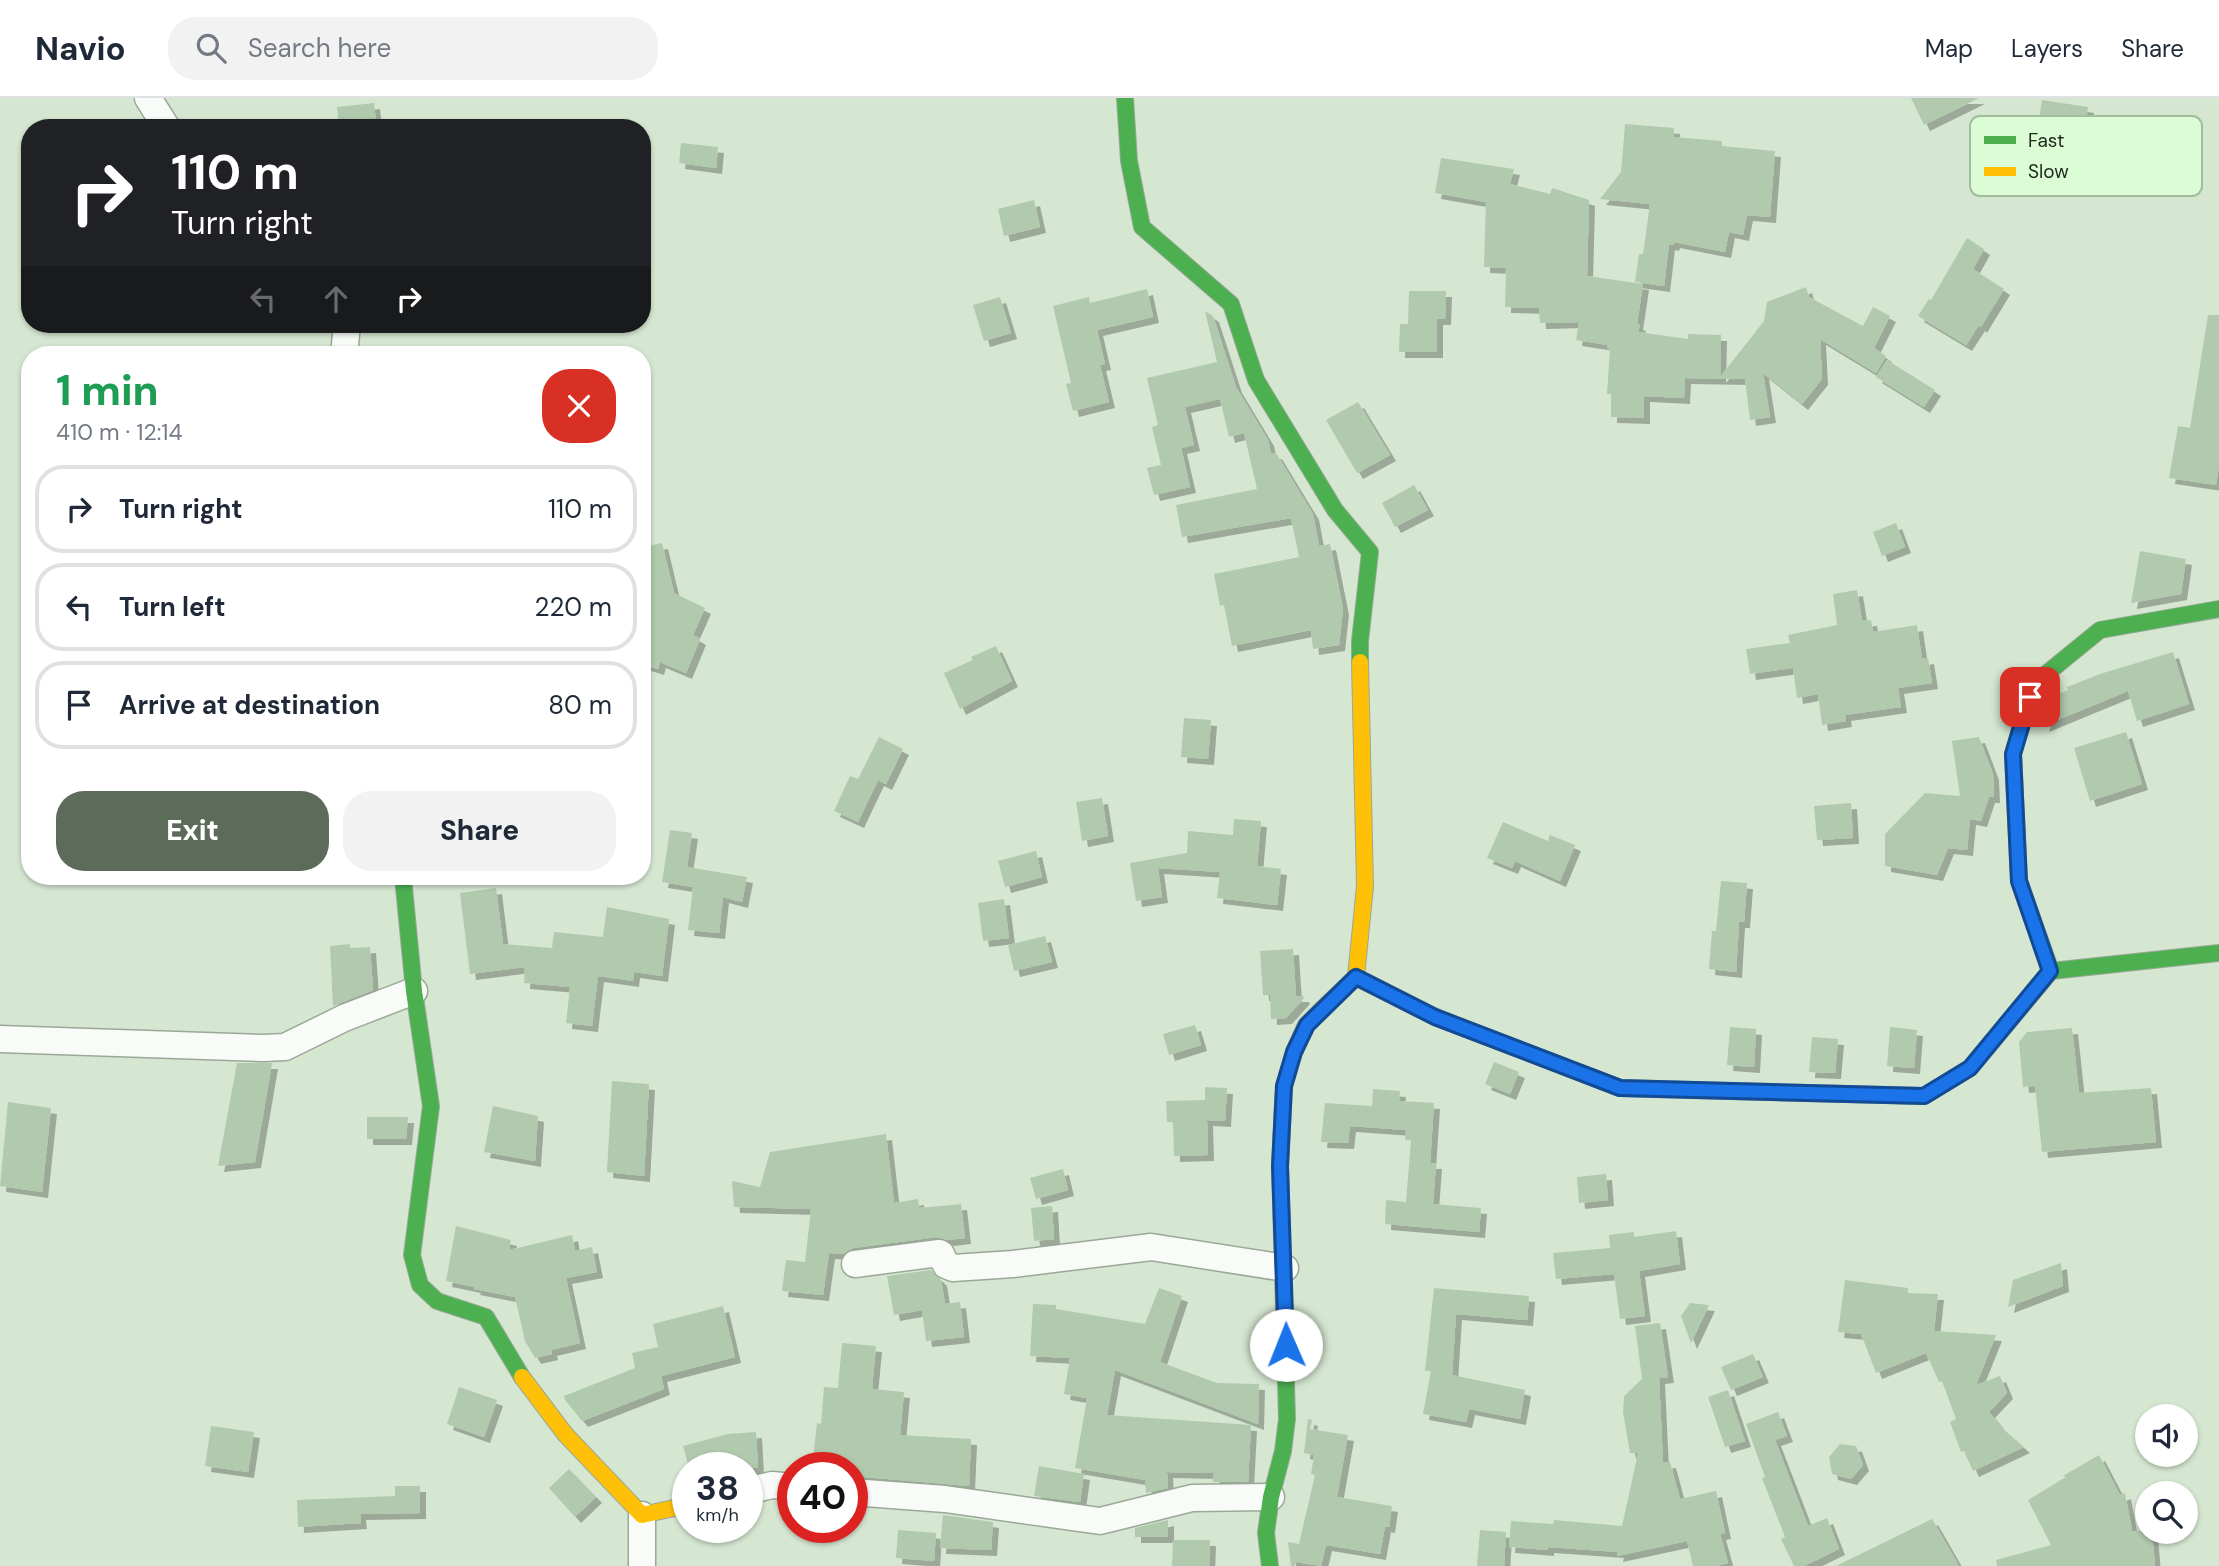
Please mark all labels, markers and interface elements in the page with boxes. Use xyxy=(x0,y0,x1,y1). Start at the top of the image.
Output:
search box xyxy=(168,17,658,80)
text: Navio xyxy=(35,27,126,70)
icon: search xyxy=(192,29,230,67)
text: Search here xyxy=(248,31,391,65)
text: Map xyxy=(1925,33,1973,64)
text: Layers xyxy=(2011,33,2083,64)
text: Share xyxy=(2121,33,2184,64)
legend xyxy=(1970,116,2202,196)
text: Fast xyxy=(2028,128,2064,153)
text: 110 m xyxy=(171,140,299,204)
icon: right xyxy=(56,147,147,238)
text: Slow xyxy=(2028,159,2069,184)
text: Turn right xyxy=(171,202,313,244)
icon: left xyxy=(244,280,282,318)
icon: ahead xyxy=(317,280,355,318)
icon: right xyxy=(390,280,428,318)
text: 1 min xyxy=(56,363,159,418)
button: close xyxy=(542,369,616,443)
text: 410 m · 12:14 xyxy=(56,417,182,447)
icon: right xyxy=(60,490,98,528)
text: Turn right xyxy=(119,492,243,526)
text: 110 m xyxy=(548,492,612,526)
icon: left xyxy=(60,588,98,626)
text: Turn left xyxy=(119,590,226,624)
text: 220 m xyxy=(534,590,612,624)
pin xyxy=(2000,667,2060,727)
icon: arrive xyxy=(2011,678,2049,716)
icon: arrive xyxy=(60,686,98,724)
text: Arrive at destination xyxy=(119,688,380,722)
text: 80 m xyxy=(548,688,612,722)
button: Exit xyxy=(56,791,329,871)
button: Share xyxy=(343,791,616,871)
position arrow xyxy=(1249,1308,1323,1382)
map controls xyxy=(2135,1404,2198,1544)
button: sound xyxy=(2135,1404,2198,1467)
speed limit sign: 40 xyxy=(777,1452,868,1543)
text: 38 xyxy=(696,1465,739,1511)
button: search xyxy=(2135,1481,2198,1544)
text: km/h xyxy=(696,1503,739,1527)

